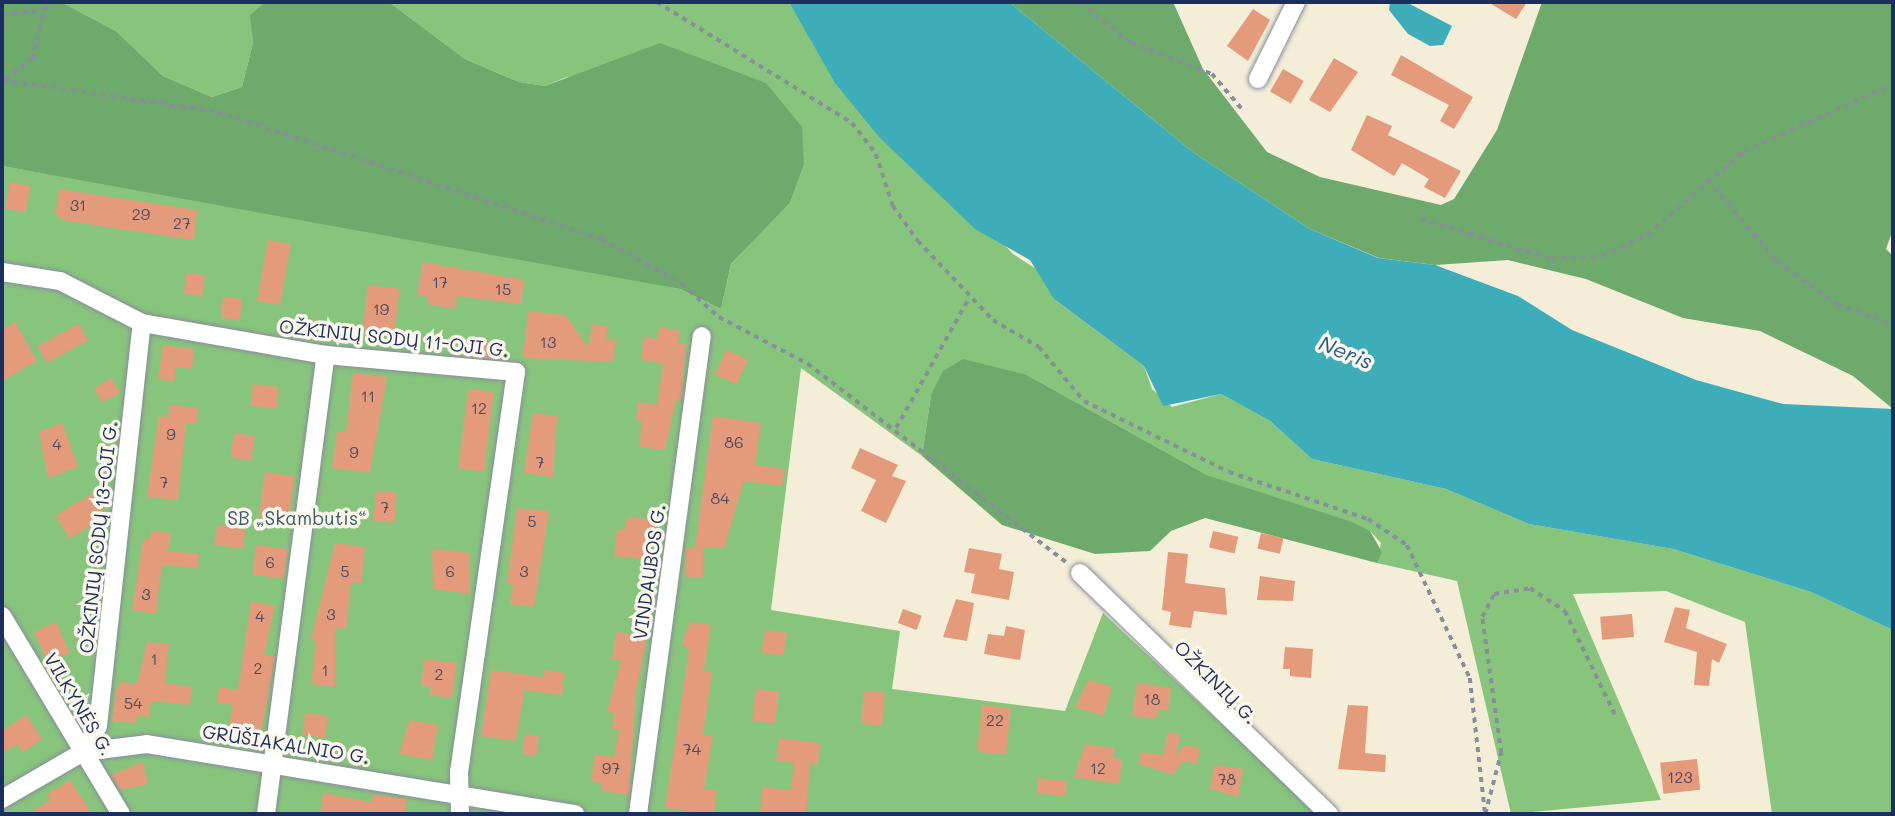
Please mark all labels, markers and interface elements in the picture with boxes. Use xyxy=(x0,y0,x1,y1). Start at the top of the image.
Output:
house number: 31 xyxy=(70,195,86,215)
house number: 29 xyxy=(132,204,150,224)
house number: 27 xyxy=(173,213,191,233)
house number: 17 xyxy=(432,272,448,292)
house number: 15 xyxy=(495,279,511,299)
house number: 19 xyxy=(373,299,389,319)
street label: OŽKINIŲ SODŲ 11-OJI G. xyxy=(278,315,510,361)
water label: Neris xyxy=(1315,330,1377,374)
house number: 13 xyxy=(540,332,556,352)
house number: 11 xyxy=(361,386,375,406)
house number: 12 xyxy=(471,398,487,418)
street label: OŽKINIŲ SODŲ 13-OJI G. xyxy=(74,420,122,654)
house number: 9 xyxy=(166,424,176,444)
house number: 86 xyxy=(724,432,744,452)
house number: 4 xyxy=(52,434,62,454)
house number: 9 xyxy=(349,442,359,462)
house number: 7 xyxy=(536,452,544,472)
house number: 7 xyxy=(160,472,168,492)
house number: 84 xyxy=(710,488,730,508)
house number: 7 xyxy=(381,497,389,517)
street label: VINDAUBOS G. xyxy=(628,503,670,641)
park label: SB „Skambutis“ xyxy=(227,507,367,529)
house number: 5 xyxy=(527,511,537,531)
house number: 6 xyxy=(265,552,275,572)
house number: 5 xyxy=(340,561,350,581)
house number: 6 xyxy=(445,561,455,581)
house number: 3 xyxy=(519,561,529,581)
house number: 3 xyxy=(141,584,151,604)
house number: 3 xyxy=(326,604,336,624)
house number: 4 xyxy=(255,606,265,626)
street label: OŽKINIŲ G. xyxy=(1170,636,1262,728)
street label: VILKYNĖS G. xyxy=(39,648,119,760)
house number: 1 xyxy=(150,649,158,669)
house number: 2 xyxy=(254,658,262,678)
house number: 1 xyxy=(321,660,329,680)
house number: 2 xyxy=(435,664,443,684)
house number: 18 xyxy=(1144,689,1160,709)
house number: 54 xyxy=(124,693,142,713)
house number: 22 xyxy=(986,710,1004,730)
street label: GRŪŠIAKALNIO G. xyxy=(201,720,371,768)
house number: 74 xyxy=(683,739,701,759)
house number: 97 xyxy=(602,758,620,778)
house number: 12 xyxy=(1090,758,1106,778)
house number: 123 xyxy=(1667,767,1693,787)
house number: 78 xyxy=(1218,769,1236,789)

